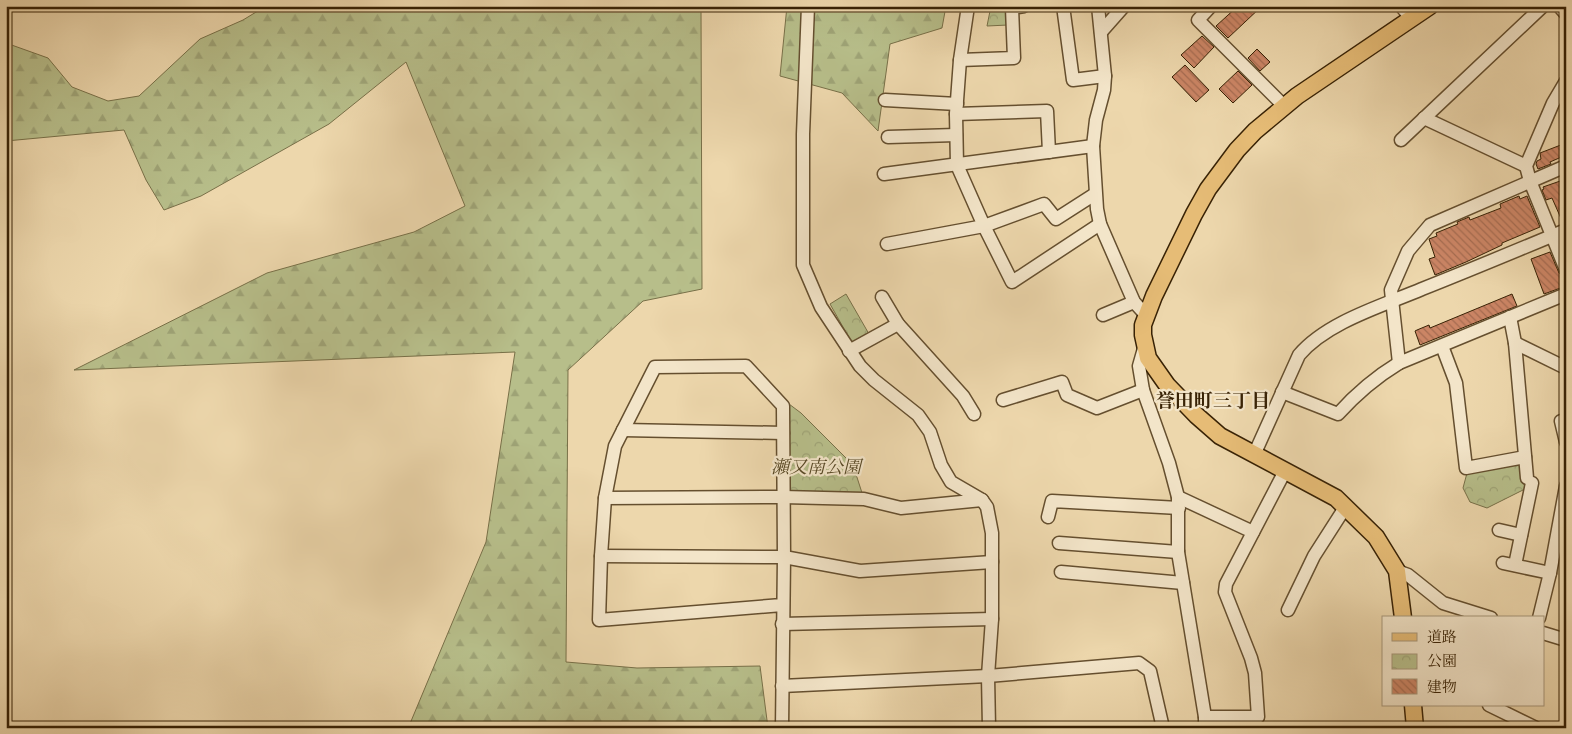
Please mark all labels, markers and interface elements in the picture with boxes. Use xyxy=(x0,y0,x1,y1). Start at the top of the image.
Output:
district label: 誉田町三丁目 xyxy=(1156,390,1270,412)
park label: 瀬又南公園 xyxy=(771,457,864,477)
legend xyxy=(1382,616,1544,706)
text: 道路 xyxy=(1427,629,1457,646)
text: 公園 xyxy=(1427,653,1457,670)
text: 建物 xyxy=(1427,679,1457,696)

